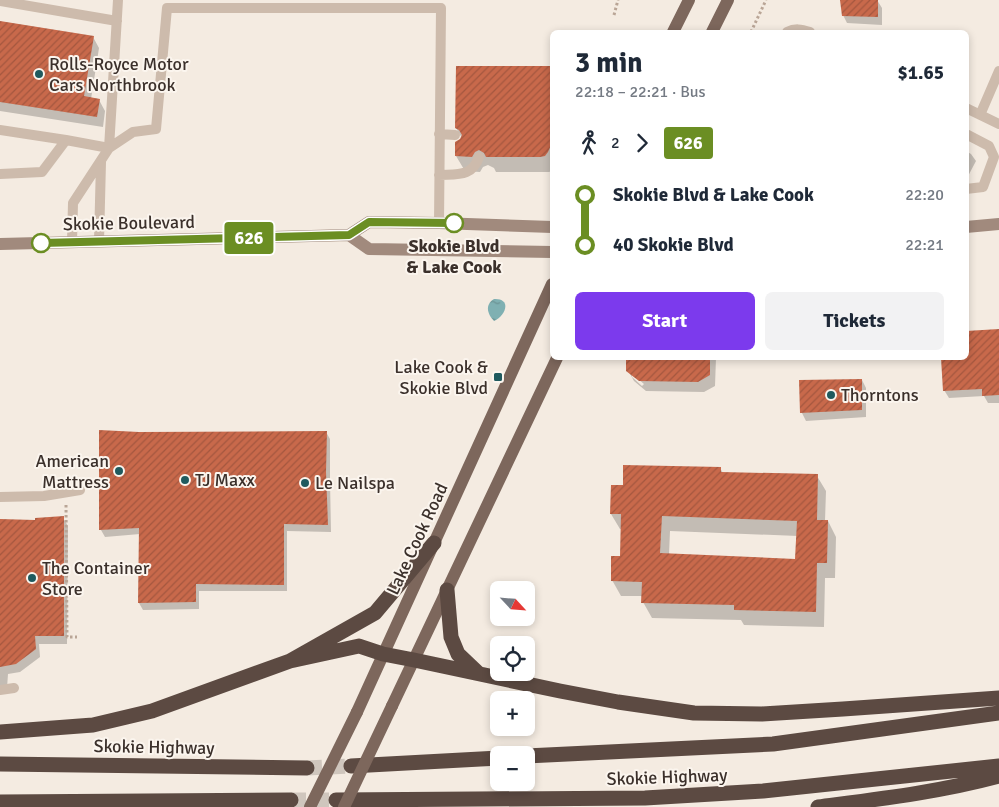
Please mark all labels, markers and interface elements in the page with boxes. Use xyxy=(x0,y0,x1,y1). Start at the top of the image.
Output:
text: 3 min xyxy=(575,46,643,80)
place label: Rolls-Royce Motor Cars Northbrook xyxy=(49,53,189,96)
text: $1.65 xyxy=(898,61,944,85)
marker: Rolls-Royce Motor Cars Northbrook xyxy=(33,68,45,80)
text: 22:18 – 22:21 · Bus xyxy=(575,82,706,102)
icon: walk xyxy=(575,129,603,157)
icon: forward xyxy=(628,129,656,157)
text: 626 xyxy=(674,132,703,154)
text: 2 xyxy=(611,133,620,153)
text: Skokie Blvd & Lake Cook xyxy=(613,183,814,207)
text: 22:20 xyxy=(905,185,944,205)
street label: Skokie Boulevard xyxy=(63,211,195,235)
marker: Skokie Blvd & Lake Cook xyxy=(444,213,464,233)
line badge: 626 xyxy=(220,222,278,254)
text: 626 xyxy=(234,227,264,249)
unlabelled marker xyxy=(31,233,51,253)
text: 40 Skokie Blvd xyxy=(613,233,734,257)
place label: Skokie Blvd & Lake Cook xyxy=(406,235,502,278)
text: 22:21 xyxy=(905,235,944,255)
button: Start xyxy=(575,292,755,350)
button: Tickets xyxy=(765,292,944,350)
place label: Lake Cook & Skokie Blvd xyxy=(394,356,488,399)
marker: Lake Cook & Skokie Blvd xyxy=(492,371,504,383)
place label: Thorntons xyxy=(841,384,919,406)
marker: Thorntons xyxy=(825,389,837,401)
place label: American Mattress xyxy=(35,450,109,493)
marker: American Mattress xyxy=(113,465,125,477)
place label: TJ Maxx xyxy=(195,469,255,491)
place label: Le Nailspa xyxy=(315,472,395,494)
marker: TJ Maxx xyxy=(179,474,191,486)
marker: Le Nailspa xyxy=(299,477,311,489)
street label: Lake Cook Road xyxy=(381,480,453,598)
place label: The Container Store xyxy=(42,557,150,600)
marker: The Container Store xyxy=(26,572,38,584)
north arrow xyxy=(490,581,535,626)
map controls xyxy=(490,581,535,791)
button: locate xyxy=(490,636,535,681)
button: + xyxy=(490,691,535,736)
street label: Skokie Highway xyxy=(93,735,215,759)
button: − xyxy=(490,746,535,791)
street label: Skokie Highway xyxy=(606,764,728,790)

